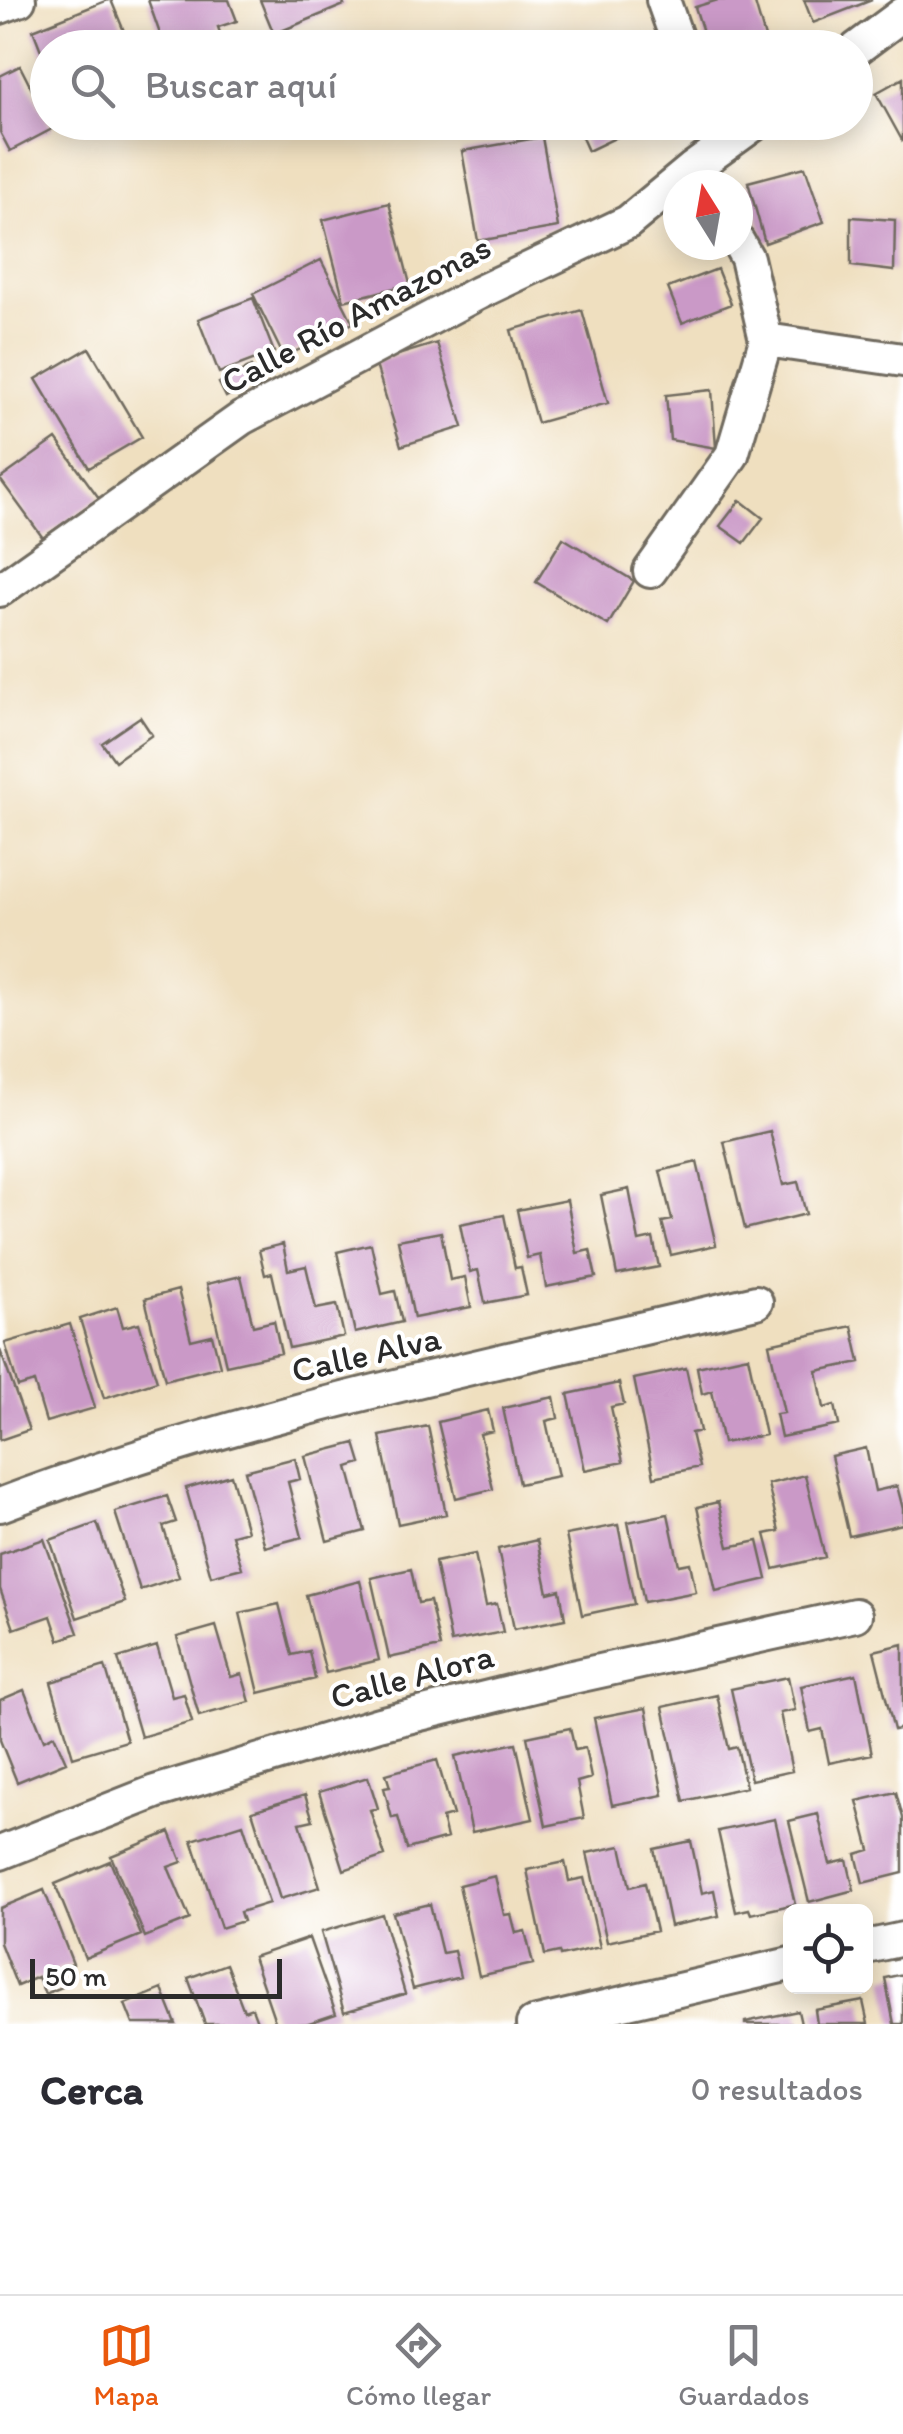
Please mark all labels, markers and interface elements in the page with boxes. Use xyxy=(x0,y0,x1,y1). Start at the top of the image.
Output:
search box xyxy=(30,30,873,140)
icon: search xyxy=(65,58,120,113)
text: Buscar aquí xyxy=(145,62,337,108)
north arrow xyxy=(663,170,753,260)
street label: Calle Río Amazonas xyxy=(214,225,498,403)
street label: Calle Alva xyxy=(287,1316,445,1392)
street label: Calle Alora xyxy=(326,1634,498,1718)
map controls xyxy=(783,1904,873,1994)
button: locate xyxy=(783,1904,873,1994)
scale bar xyxy=(30,1954,282,1998)
text: 50 m xyxy=(45,1959,107,1993)
text: Cerca xyxy=(40,2064,144,2115)
text: 0 resultados xyxy=(691,2070,863,2108)
tab: Mapa xyxy=(94,2318,159,2412)
tab: Cómo llegar xyxy=(346,2318,491,2412)
tab: Guardados xyxy=(678,2318,809,2412)

